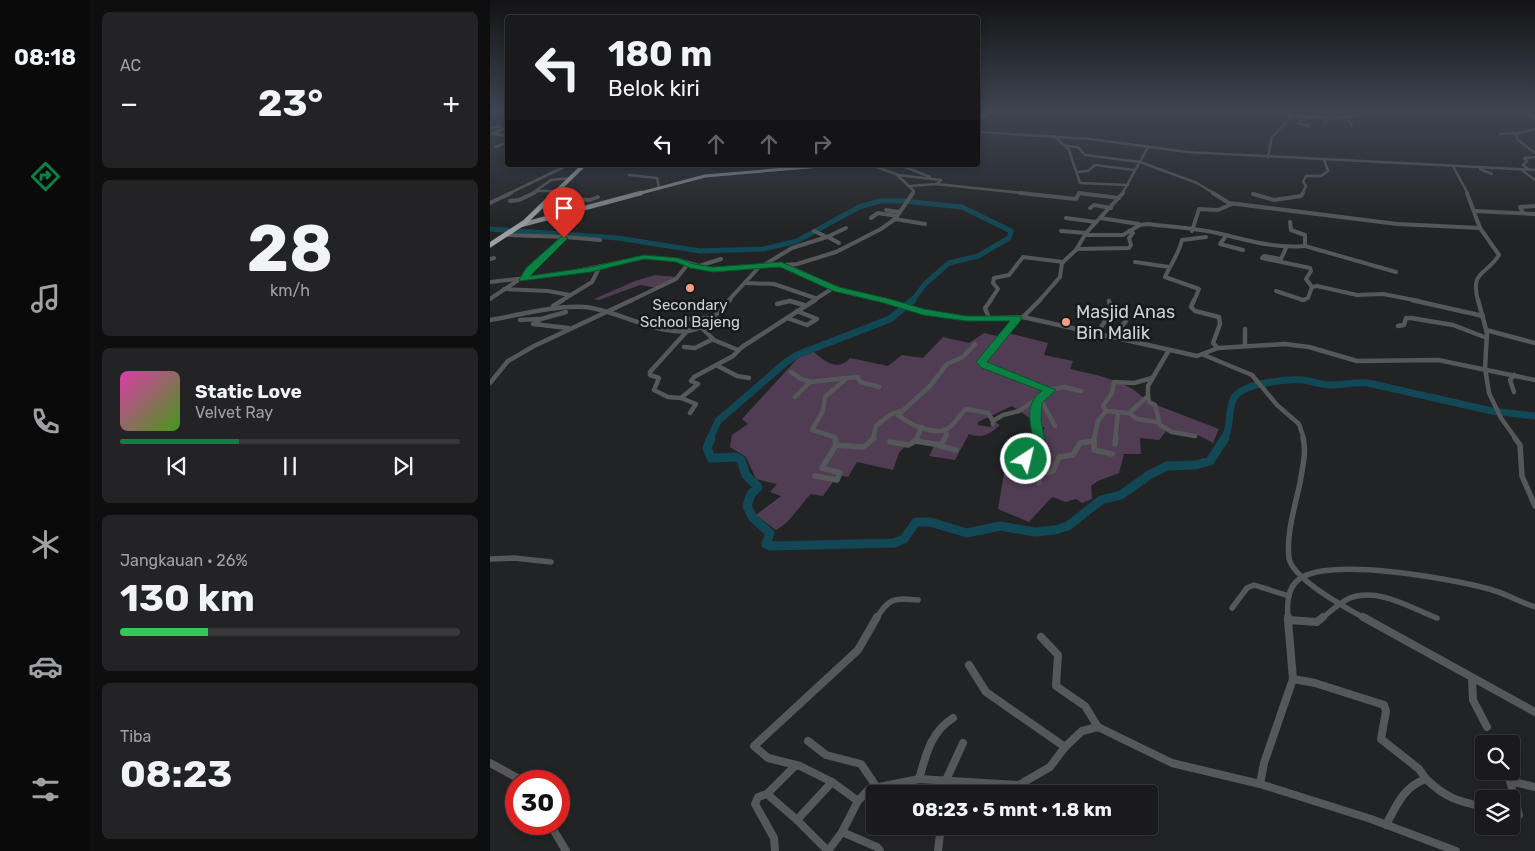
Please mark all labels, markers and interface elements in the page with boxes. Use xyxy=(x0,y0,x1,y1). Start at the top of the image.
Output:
text: 180 m xyxy=(608,33,712,75)
icon: left xyxy=(525,35,590,100)
text: 08:18 xyxy=(14,44,76,71)
text: AC xyxy=(120,56,141,75)
text: Belok kiri xyxy=(608,75,700,102)
text: 23° xyxy=(258,80,323,126)
text: − xyxy=(120,87,138,120)
text: + xyxy=(443,87,460,120)
icon: left xyxy=(649,130,677,158)
icon: ahead xyxy=(702,130,730,158)
icon: ahead xyxy=(755,130,783,158)
icon: right xyxy=(808,130,836,158)
icon: directions xyxy=(28,159,63,194)
pin xyxy=(543,187,585,238)
icon: arrive xyxy=(550,194,578,222)
text: 28 xyxy=(247,210,333,287)
icon: music xyxy=(28,281,63,316)
text: km/h xyxy=(270,281,310,300)
marker: Secondary School Bajeng xyxy=(684,282,696,294)
place label: Secondary School Bajeng xyxy=(640,296,740,331)
place label: Masjid Anas Bin Malik xyxy=(1076,301,1175,344)
marker: Masjid Anas Bin Malik xyxy=(1060,316,1072,328)
text: Static Love xyxy=(195,380,302,403)
text: Velvet Ray xyxy=(195,403,273,422)
icon: phone xyxy=(28,404,63,439)
position arrow xyxy=(999,432,1051,484)
icon: previous xyxy=(163,452,191,480)
icon: pause xyxy=(276,452,304,480)
icon: next xyxy=(389,452,417,480)
icon: climate xyxy=(28,527,63,562)
text: Jangkauan · 26% xyxy=(120,551,248,570)
text: 130 km xyxy=(120,575,255,621)
icon: car xyxy=(28,649,63,684)
text: Tiba xyxy=(120,727,151,746)
map controls xyxy=(1475,735,1520,835)
button: search xyxy=(1475,735,1520,780)
text: 08:23 xyxy=(120,751,232,797)
speed limit sign: 30 xyxy=(505,770,570,835)
icon: filters xyxy=(28,772,63,807)
button: layers xyxy=(1475,790,1520,835)
text: 08:23 · 5 mnt · 1.8 km xyxy=(912,798,1112,821)

